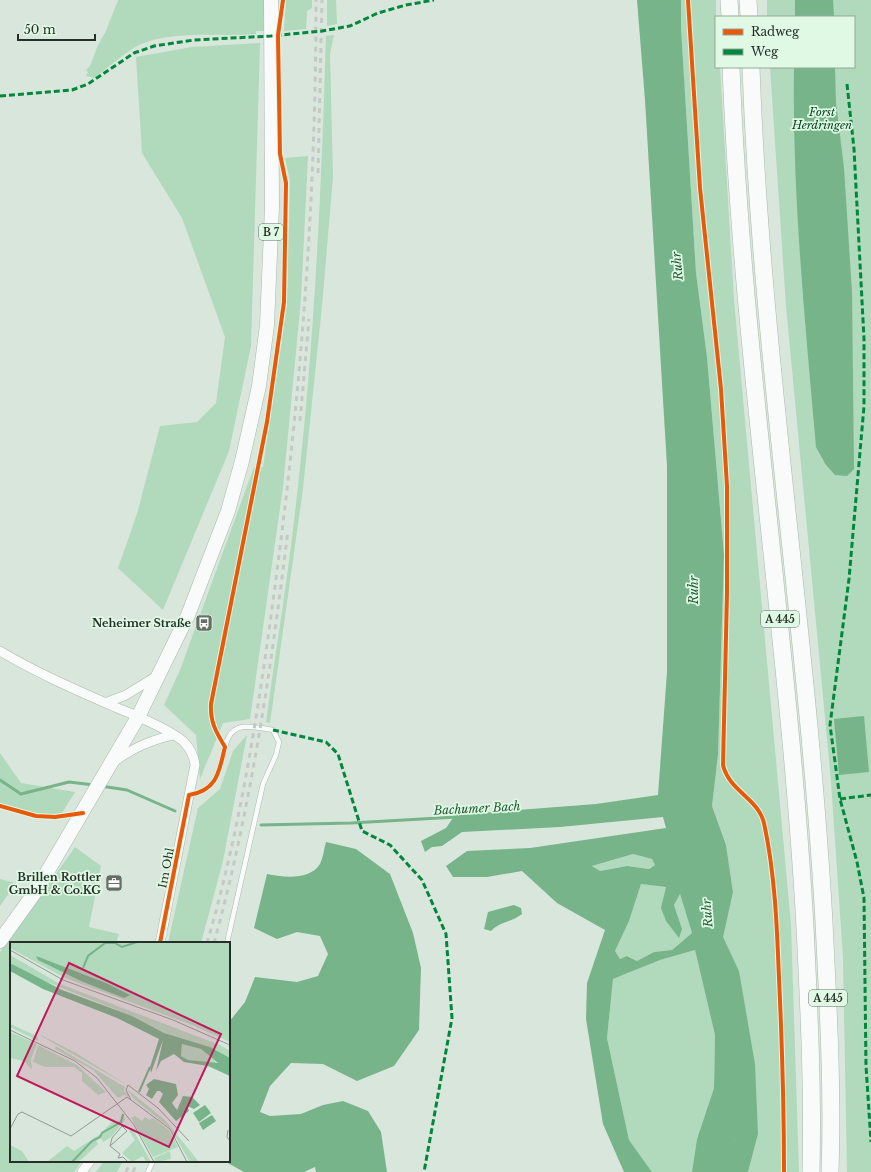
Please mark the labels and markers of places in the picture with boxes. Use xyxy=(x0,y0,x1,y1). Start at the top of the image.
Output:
bus stop icon: Neheimer Straße xyxy=(194,613,214,633)
place label: Neheimer Straße xyxy=(92,616,192,630)
place label: Brillen Rottler GmbH & Co.KG xyxy=(9,870,102,897)
office icon: Brillen Rottler GmbH & Co.KG xyxy=(104,873,124,893)

